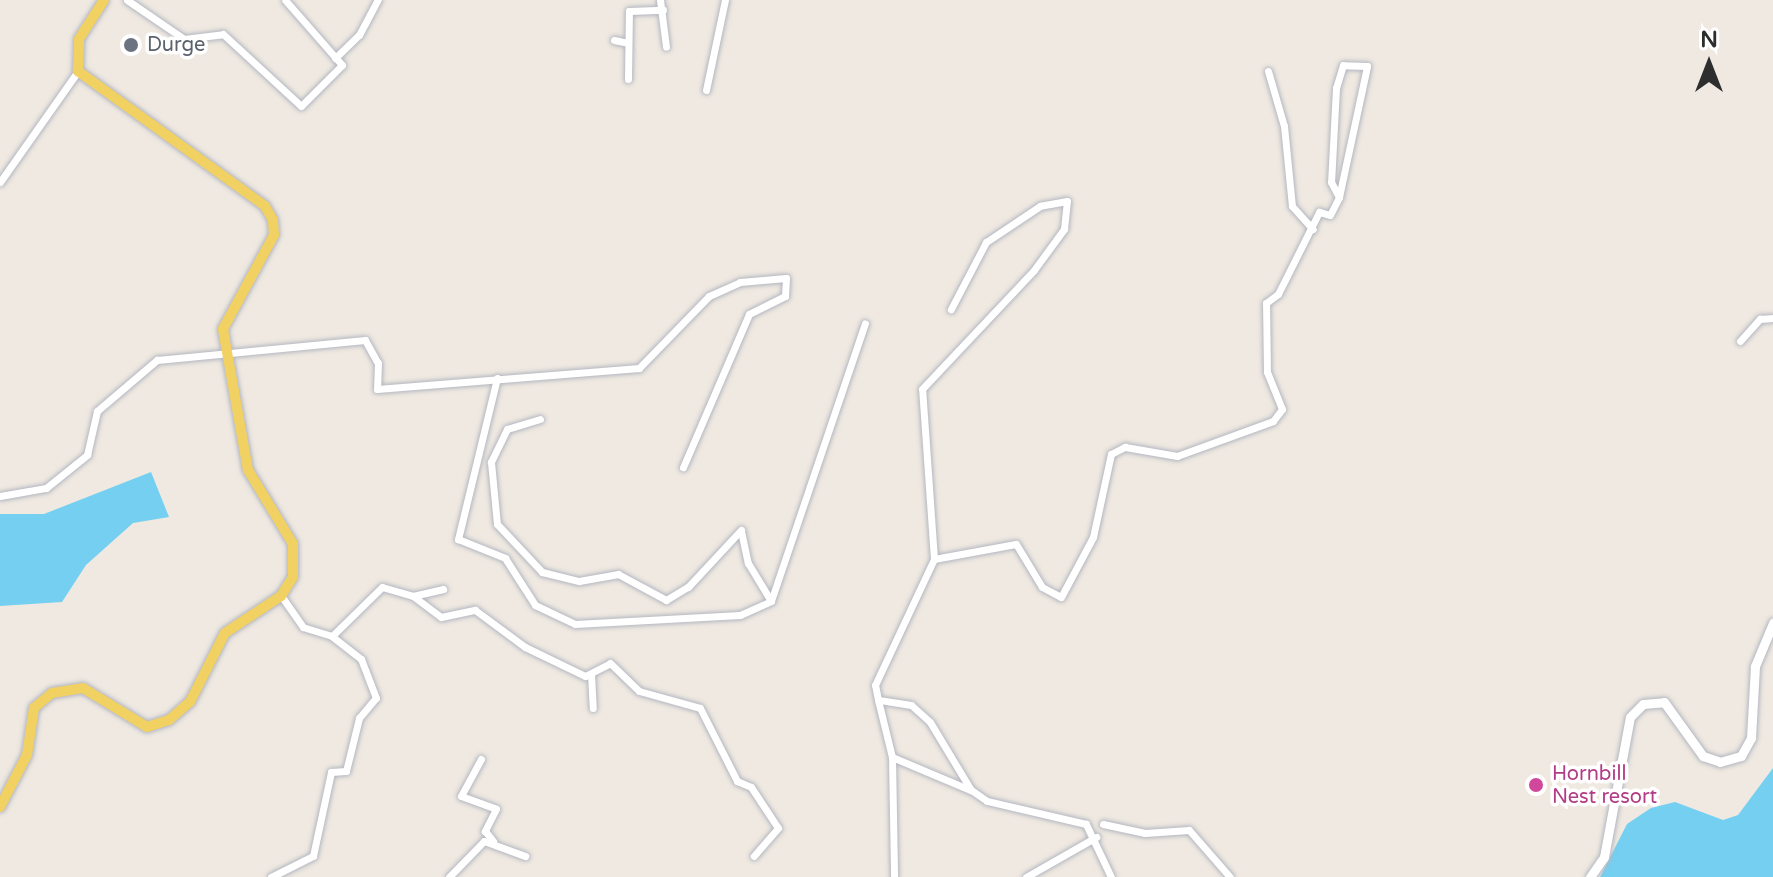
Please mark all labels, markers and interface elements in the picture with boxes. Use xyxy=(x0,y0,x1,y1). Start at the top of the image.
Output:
north arrow xyxy=(1669,24,1749,104)
text: N xyxy=(1700,27,1718,53)
place label: Durge xyxy=(147,33,205,57)
marker: Durge xyxy=(122,36,140,54)
place label: Hornbill Nest resort xyxy=(1552,762,1657,809)
marker: Hornbill Nest resort xyxy=(1527,776,1545,794)

